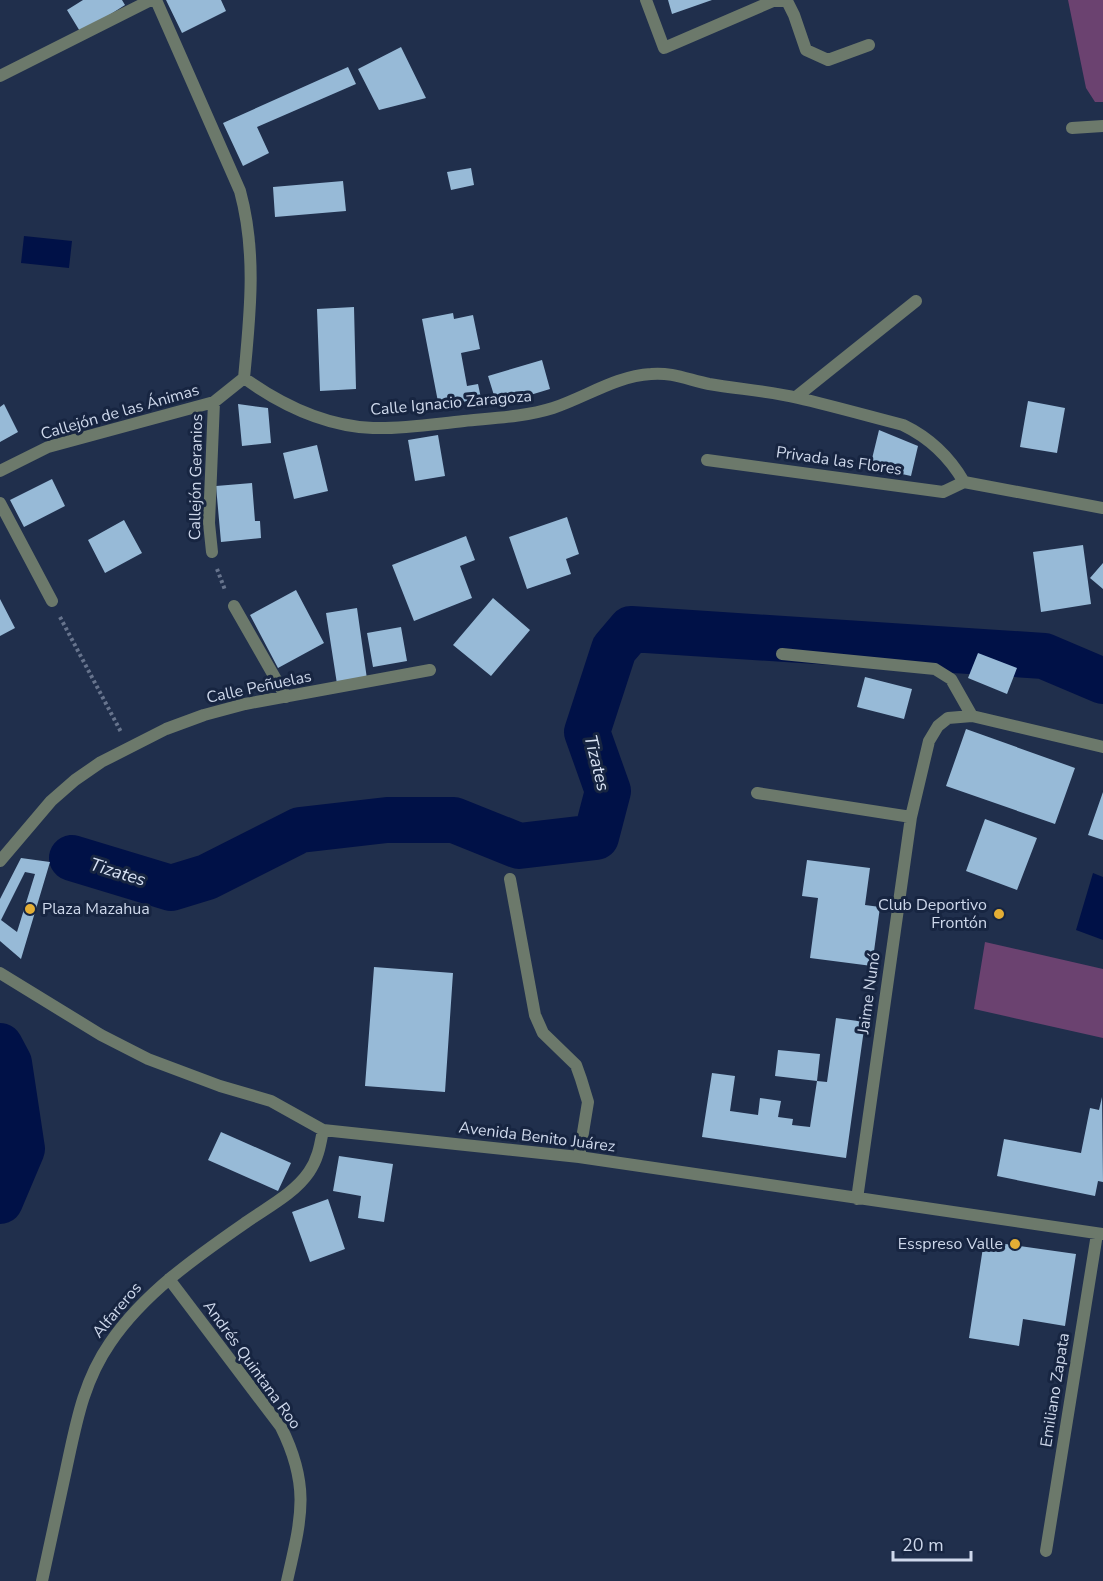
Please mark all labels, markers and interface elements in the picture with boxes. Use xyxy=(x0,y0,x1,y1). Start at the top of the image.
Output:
street label: Callejón de las Ánimas xyxy=(38,379,202,445)
street label: Calle Ignacio Zaragoza xyxy=(369,385,533,421)
street label: Callejón Geranios xyxy=(184,414,208,540)
street label: Privada las Flores xyxy=(775,441,903,481)
street label: Calle Peñuelas xyxy=(204,665,314,709)
water label: Tizates xyxy=(578,732,616,794)
water label: Tizates xyxy=(87,852,149,892)
place label: Club Deportivo Frontón xyxy=(878,894,987,934)
place label: Plaza Mazahua xyxy=(42,898,150,920)
marker: Plaza Mazahua xyxy=(23,902,37,916)
marker: Club Deportivo Frontón xyxy=(992,907,1006,921)
street label: Jaime Nunó xyxy=(852,951,886,1036)
street label: Avenida Benito Juárez xyxy=(458,1116,616,1158)
place label: Esspreso Valle xyxy=(898,1233,1003,1255)
marker: Esspreso Valle xyxy=(1008,1237,1022,1251)
street label: Alfareros xyxy=(87,1278,147,1342)
street label: Andrés Quintana Roo xyxy=(198,1296,306,1434)
street label: Emiliano Zapata xyxy=(1035,1331,1075,1449)
scale bar xyxy=(893,1524,971,1562)
text: 20 m xyxy=(902,1533,944,1557)

